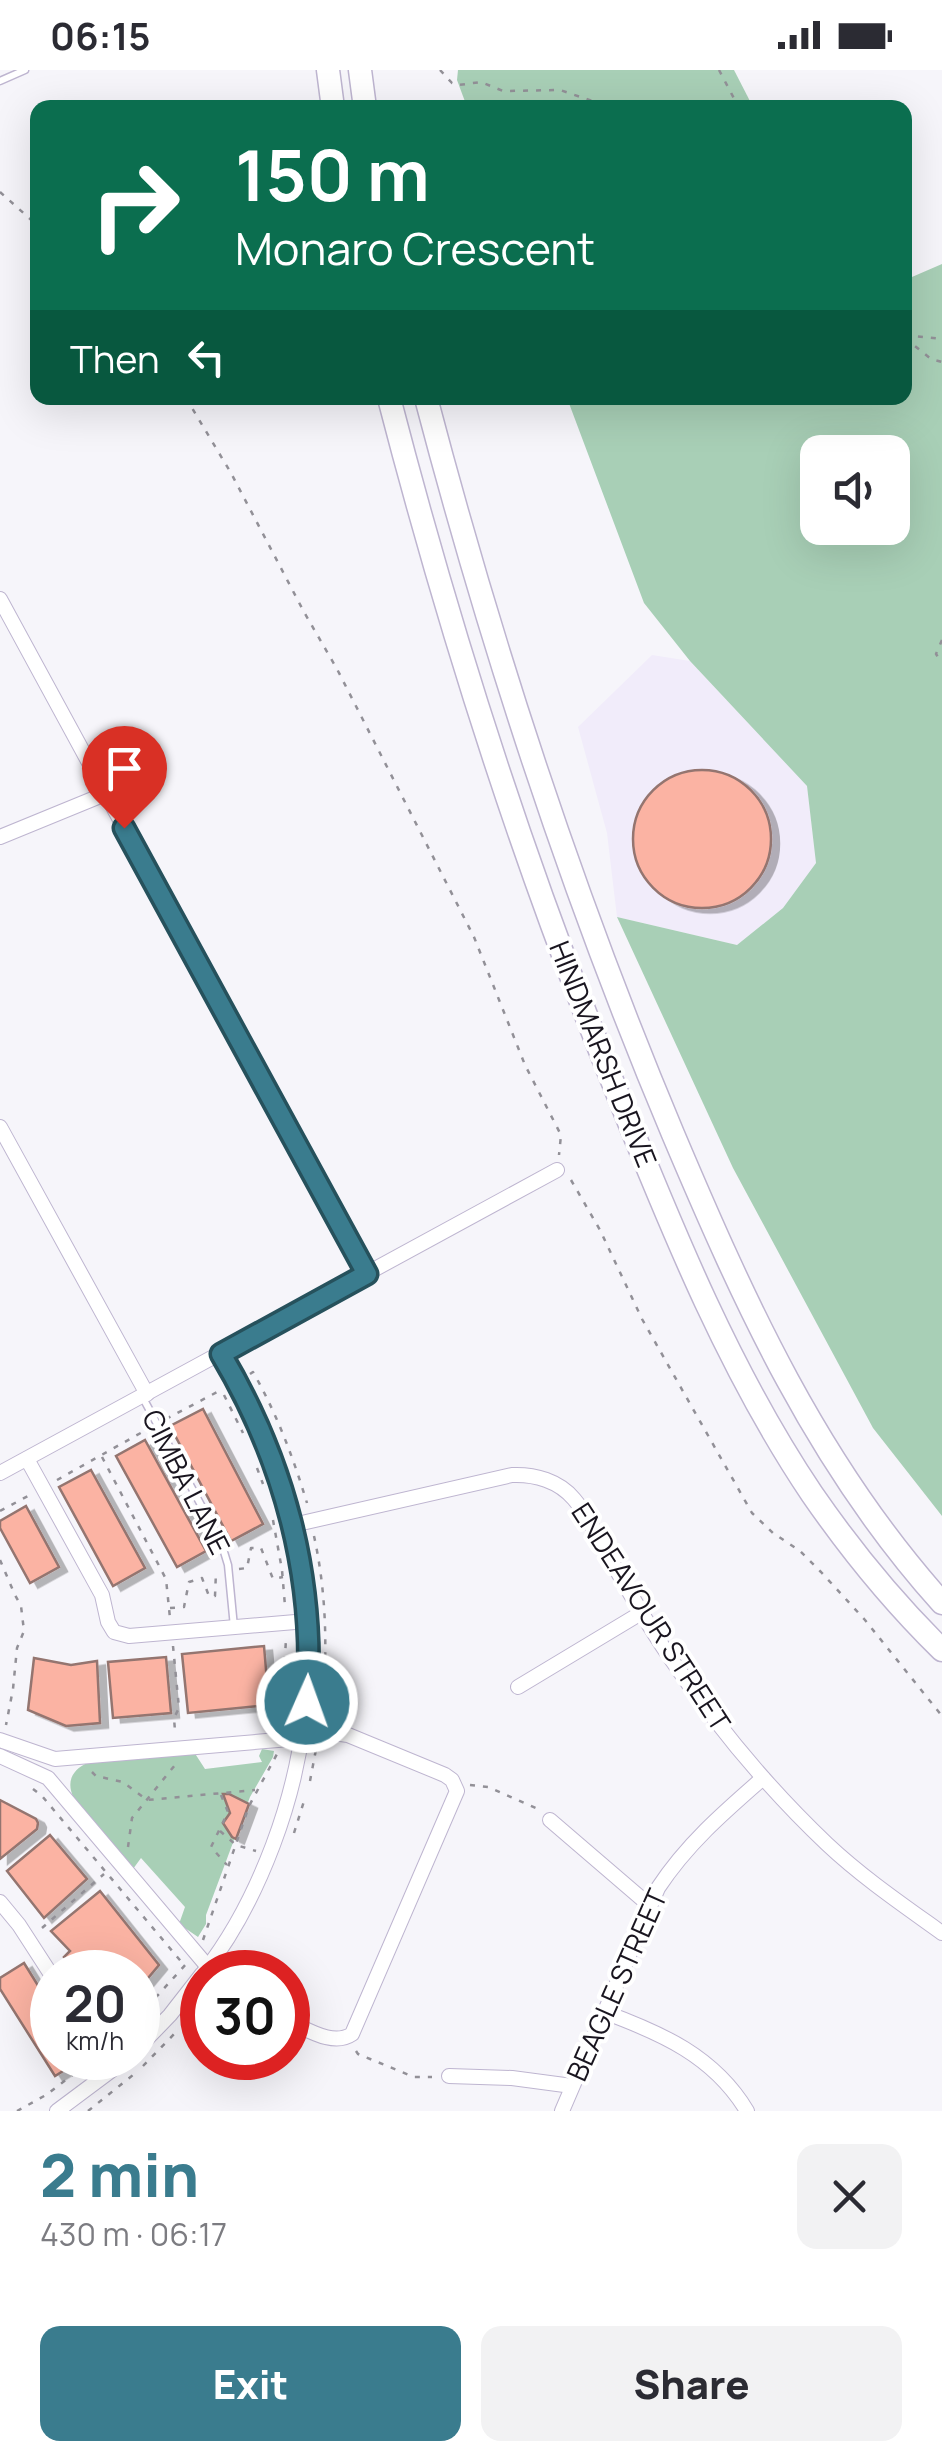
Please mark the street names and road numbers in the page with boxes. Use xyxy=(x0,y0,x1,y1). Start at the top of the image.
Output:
street label: HINDMARSH DRIVE xyxy=(541,935,667,1172)
street label: CIMBA LANE xyxy=(134,1403,240,1560)
street label: ENDEAVOUR STREET xyxy=(564,1495,740,1738)
street label: BEAGLE STREET xyxy=(557,1882,675,2086)

